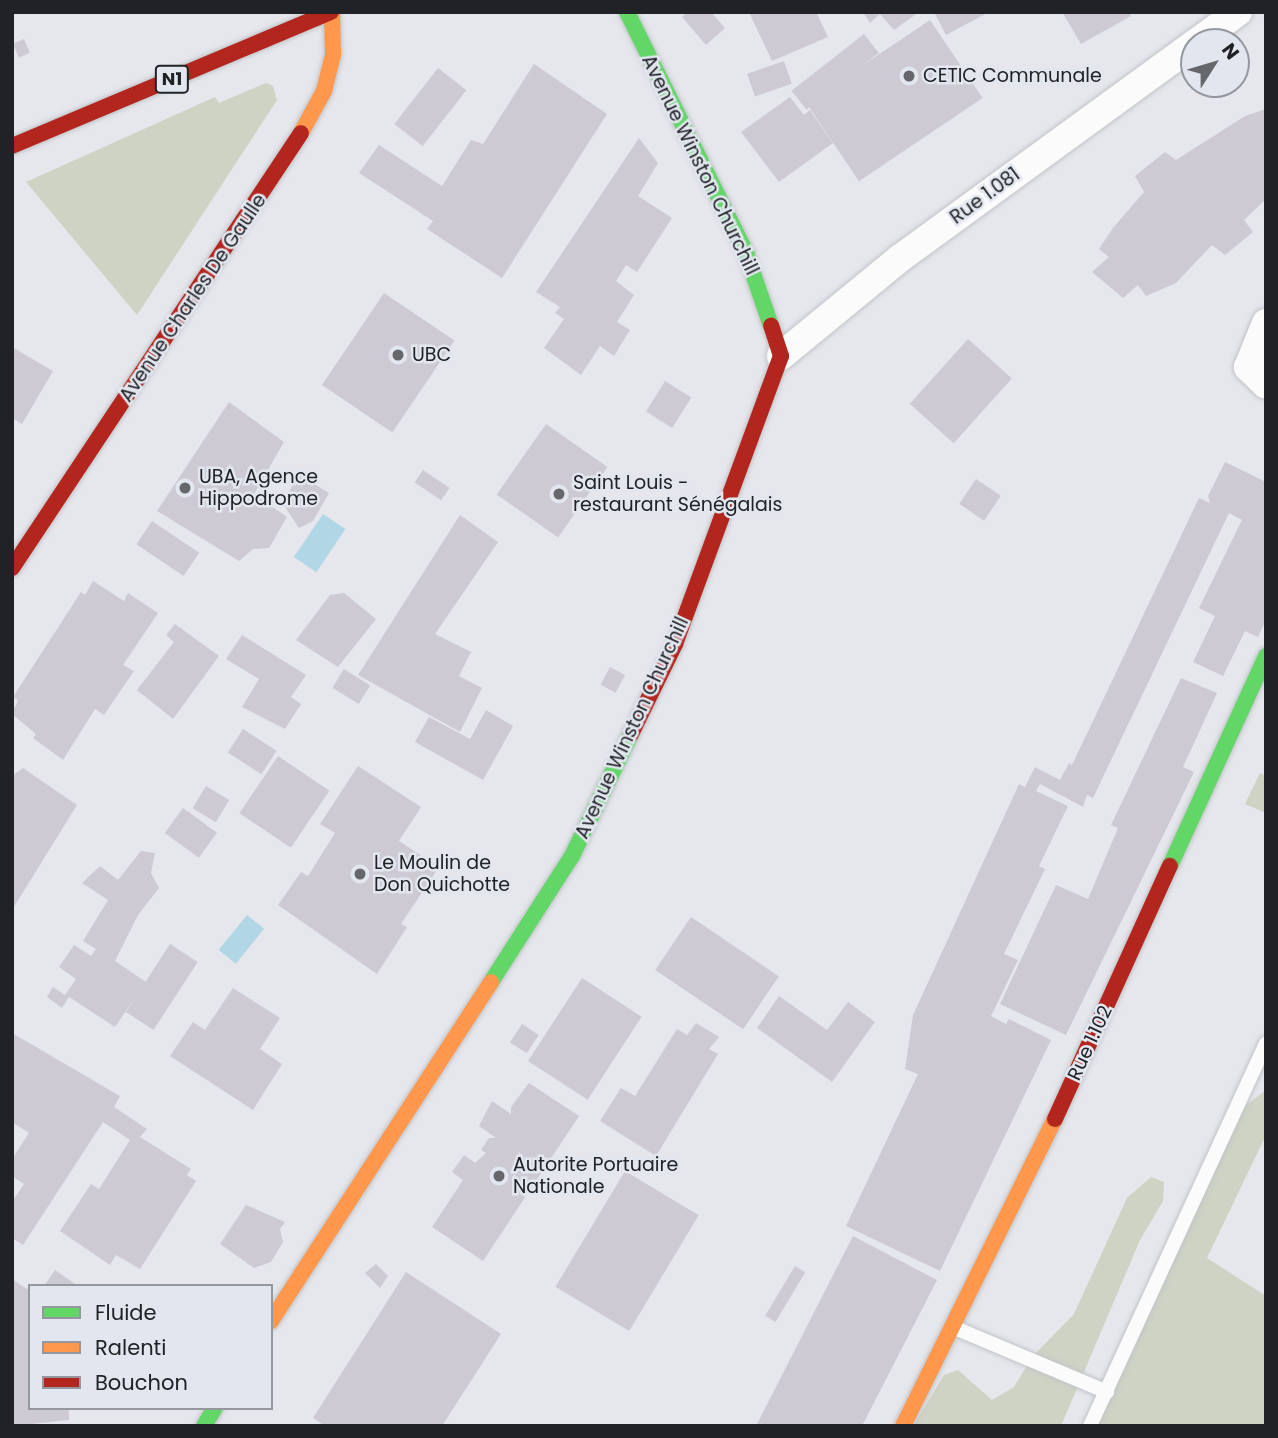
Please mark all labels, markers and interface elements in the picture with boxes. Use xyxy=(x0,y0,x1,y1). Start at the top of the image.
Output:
north arrow xyxy=(1180,28,1250,98)
text: N xyxy=(1215,37,1246,65)
street label: Avenue Winston Churchill xyxy=(637,51,763,279)
road number: N1 xyxy=(154,64,190,94)
place label: CETIC Communale xyxy=(923,65,1102,87)
marker: CETIC Communale xyxy=(901,68,917,84)
street label: Rue 1.081 xyxy=(946,163,1024,229)
street label: Avenue Charles De Gaulle xyxy=(115,190,271,406)
place label: UBC xyxy=(412,344,451,366)
marker: UBC xyxy=(390,347,406,363)
place label: UBA, Agence Hippodrome xyxy=(199,466,318,510)
place label: Saint Louis - restaurant Sénégalais xyxy=(573,472,782,516)
marker: UBA, Agence Hippodrome xyxy=(177,480,193,496)
marker: Saint Louis - restaurant Sénégalais xyxy=(551,486,567,502)
street label: Avenue Winston Churchill xyxy=(571,614,693,842)
place label: Le Moulin de Don Quichotte xyxy=(374,852,510,896)
marker: Le Moulin de Don Quichotte xyxy=(352,866,368,882)
street label: Rue 1.102 xyxy=(1063,1002,1117,1084)
place label: Autorite Portuaire Nationale xyxy=(513,1154,678,1198)
marker: Autorite Portuaire Nationale xyxy=(491,1168,507,1184)
legend xyxy=(28,1284,273,1410)
text: Fluide xyxy=(95,1298,157,1327)
text: Ralenti xyxy=(95,1333,166,1362)
text: Bouchon xyxy=(95,1368,188,1397)

